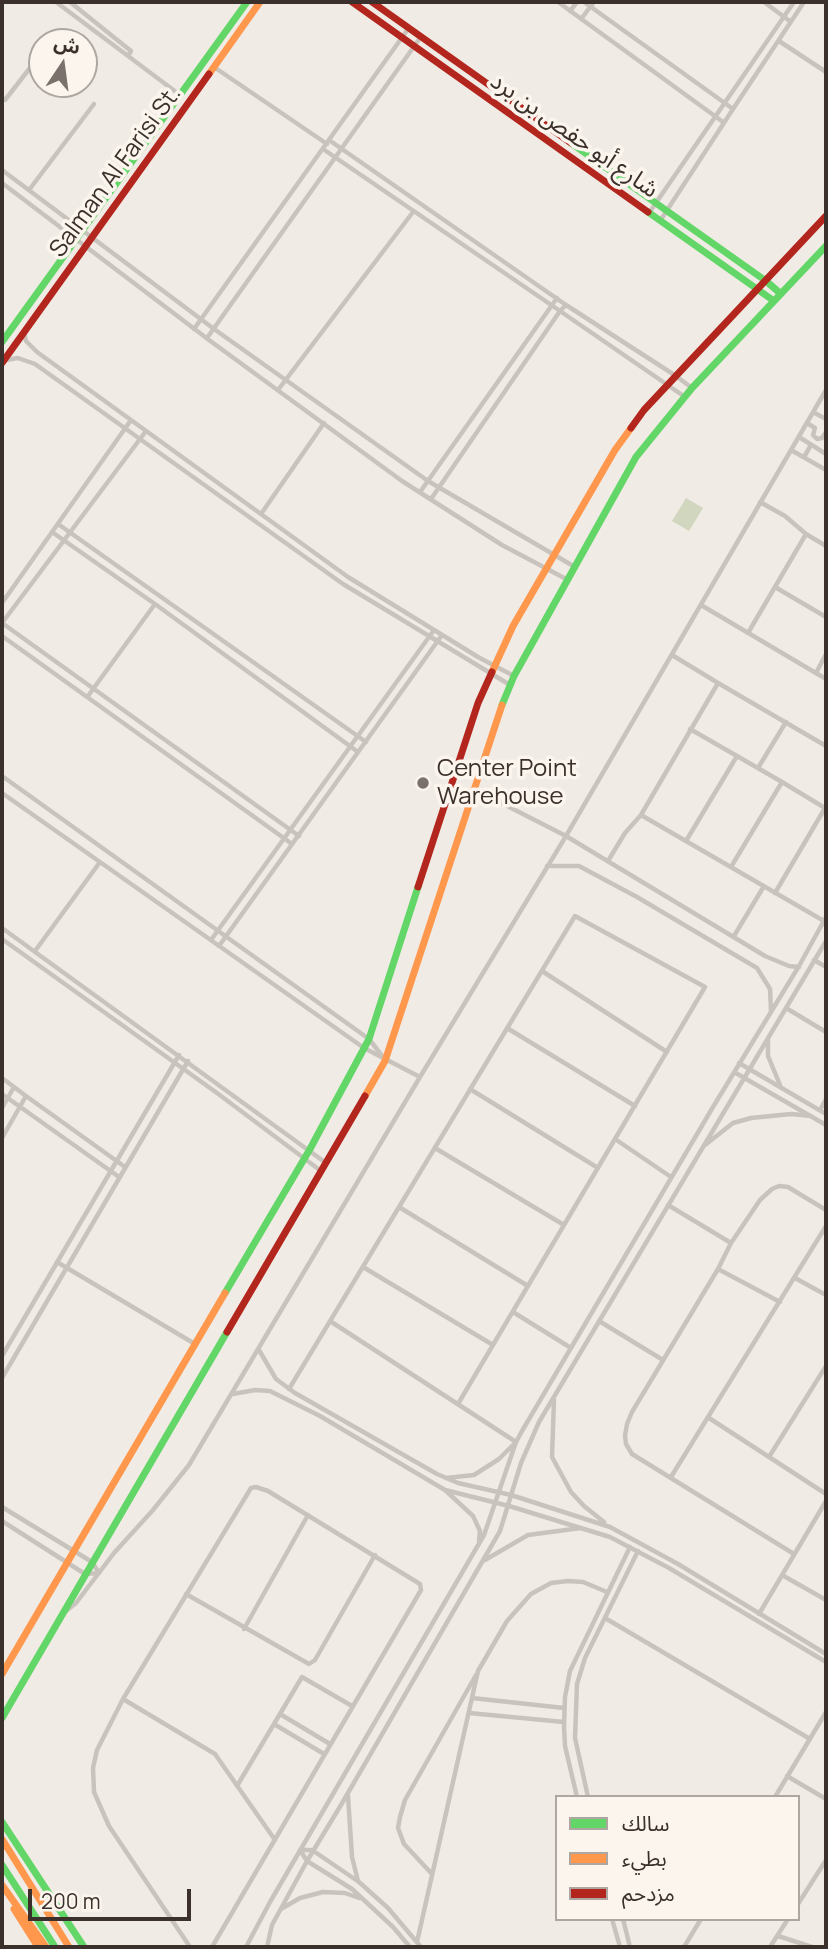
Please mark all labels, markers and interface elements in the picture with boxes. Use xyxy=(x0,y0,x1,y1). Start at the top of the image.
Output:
north arrow xyxy=(28,28,98,98)
text: ش xyxy=(52,29,83,60)
street label: شارع أبو حفص بن برد xyxy=(484,67,664,205)
street label: Salman Al Farisi St. xyxy=(44,81,188,263)
place label: Center Point Warehouse xyxy=(437,755,577,811)
marker: Center Point Warehouse xyxy=(415,775,431,791)
legend xyxy=(555,1795,800,1921)
text: سالك xyxy=(622,1809,669,1837)
text: بطيء xyxy=(622,1844,667,1872)
scale bar xyxy=(32,1876,194,1920)
text: مزدحم xyxy=(622,1879,675,1907)
text: 200 m xyxy=(41,1887,101,1915)

